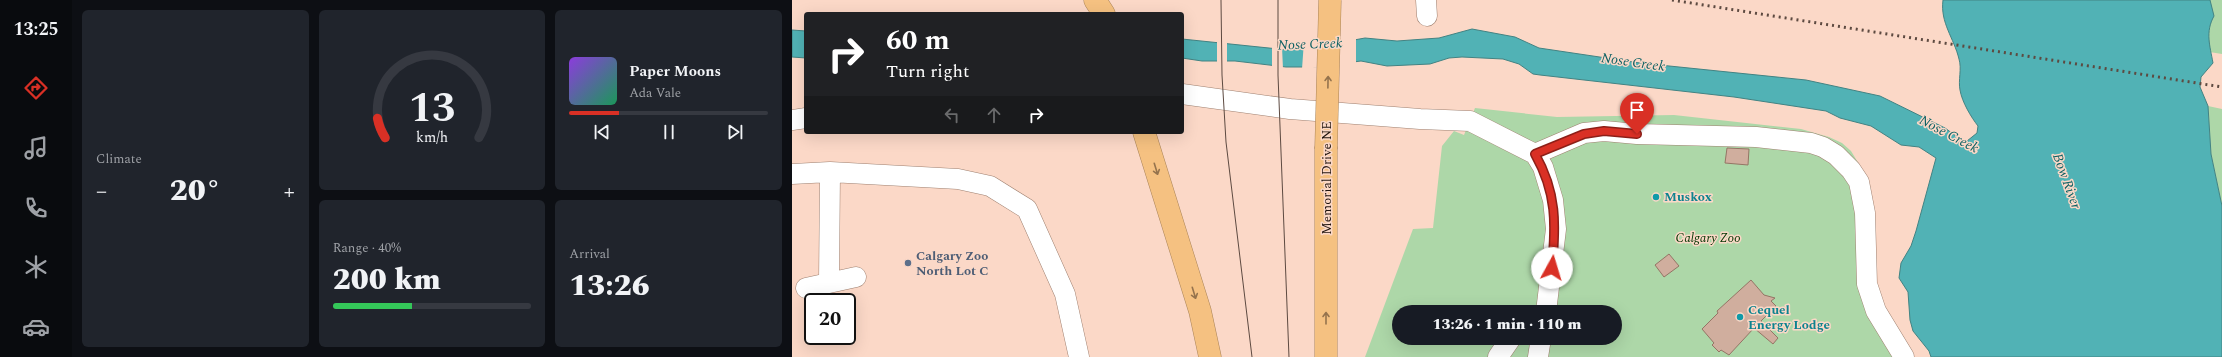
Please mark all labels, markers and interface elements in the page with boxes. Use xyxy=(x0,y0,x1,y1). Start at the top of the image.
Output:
text: 13:25 xyxy=(13,16,59,43)
text: 60 m xyxy=(886,19,950,62)
icon: right xyxy=(820,28,872,80)
water label: Nose Creek xyxy=(1277,32,1343,56)
water label: Nose Creek xyxy=(1600,47,1667,77)
text: Turn right xyxy=(886,58,969,85)
text: Paper Moons xyxy=(629,60,721,83)
icon: directions xyxy=(22,74,50,102)
one-way arrow xyxy=(1324,76,1332,89)
text: 13 xyxy=(409,77,455,140)
text: Ada Vale xyxy=(629,83,681,103)
pin xyxy=(1620,93,1654,134)
icon: arrive xyxy=(1626,99,1648,121)
icon: left xyxy=(941,104,963,126)
icon: ahead xyxy=(983,104,1005,126)
icon: right xyxy=(1025,104,1047,126)
water label: Nose Creek xyxy=(1916,110,1983,159)
icon: previous xyxy=(591,121,613,143)
icon: pause xyxy=(658,121,680,143)
icon: next xyxy=(724,121,746,143)
street label: Memorial Drive NE xyxy=(1317,121,1337,235)
text: km/h xyxy=(416,127,448,149)
icon: music xyxy=(22,134,50,162)
text: Climate xyxy=(96,149,142,169)
water label: Bow River xyxy=(2047,150,2087,212)
one-way arrow xyxy=(1153,163,1160,176)
text: 20° xyxy=(170,168,221,214)
text: − xyxy=(96,175,107,208)
text: + xyxy=(284,175,295,208)
place label: Muskox xyxy=(1664,187,1712,207)
marker: Muskox xyxy=(1651,192,1661,202)
icon: phone xyxy=(22,194,50,222)
park label: Calgary Zoo xyxy=(1675,228,1741,248)
text: Range · 40% xyxy=(333,238,401,258)
text: Arrival xyxy=(569,244,610,264)
place label: Calgary Zoo North Lot C xyxy=(916,246,989,281)
position arrow xyxy=(1531,247,1573,289)
icon: climate xyxy=(22,253,50,281)
text: 200 km xyxy=(333,257,441,303)
marker: Calgary Zoo North Lot C xyxy=(903,258,913,268)
text: 13:26 xyxy=(569,263,650,309)
one-way arrow xyxy=(1191,287,1198,300)
speed limit sign: 20 xyxy=(804,293,856,345)
place label: Cequel Energy Lodge xyxy=(1748,300,1830,335)
one-way arrow xyxy=(1322,312,1330,325)
marker: Cequel Energy Lodge xyxy=(1735,312,1745,322)
icon: car xyxy=(22,313,50,341)
text: 13:26 · 1 min · 110 m xyxy=(1433,313,1581,336)

